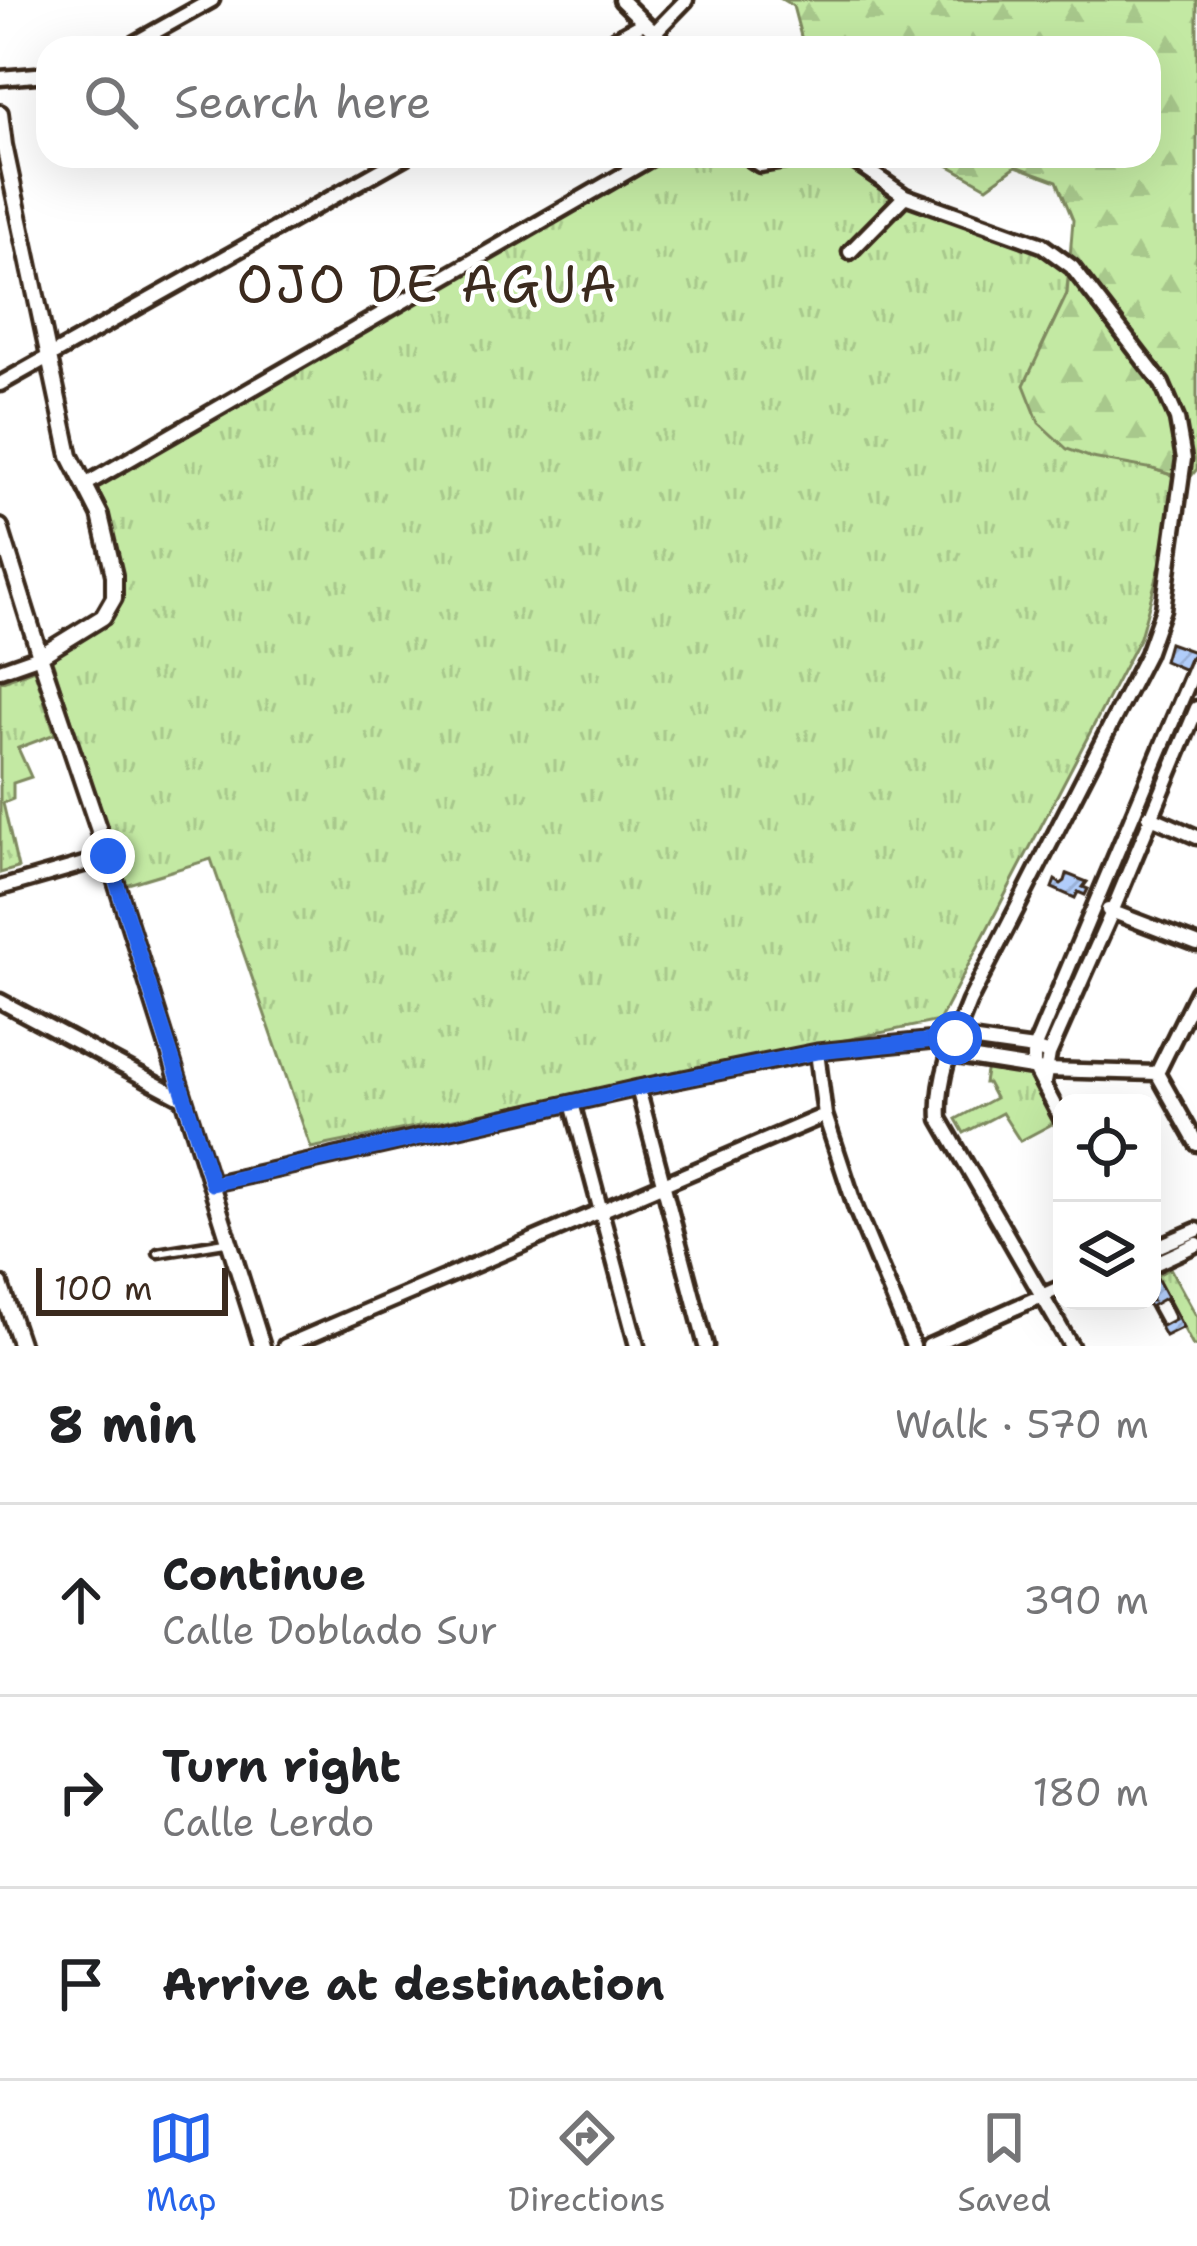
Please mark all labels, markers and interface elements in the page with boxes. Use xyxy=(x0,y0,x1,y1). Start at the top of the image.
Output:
search box xyxy=(36,36,1161,168)
icon: search xyxy=(78,69,144,135)
text: Search here xyxy=(174,72,431,132)
district label: OJO DE AGUA xyxy=(237,250,619,318)
route end xyxy=(81,829,135,883)
route start xyxy=(928,1011,982,1065)
map controls xyxy=(1053,1094,1161,1310)
button: locate xyxy=(1053,1094,1161,1202)
button: layers xyxy=(1053,1202,1161,1310)
scale bar xyxy=(36,1262,228,1315)
text: 100 m xyxy=(54,1266,153,1311)
text: 8 min xyxy=(48,1390,197,1458)
text: Walk · 570 m xyxy=(895,1398,1149,1450)
text: Continue xyxy=(162,1544,366,1604)
icon: ahead xyxy=(48,1567,114,1633)
text: 390 m xyxy=(1023,1574,1149,1626)
text: Calle Doblado Sur xyxy=(162,1604,498,1656)
text: Turn right xyxy=(162,1736,401,1796)
icon: right xyxy=(48,1759,114,1825)
text: 180 m xyxy=(1033,1766,1149,1818)
text: Calle Lerdo xyxy=(162,1796,375,1848)
icon: arrive xyxy=(48,1951,114,2017)
text: Arrive at destination xyxy=(162,1954,665,2014)
tab: Map xyxy=(146,2105,217,2222)
tab: Directions xyxy=(508,2105,666,2222)
tab: Saved xyxy=(957,2105,1051,2222)

